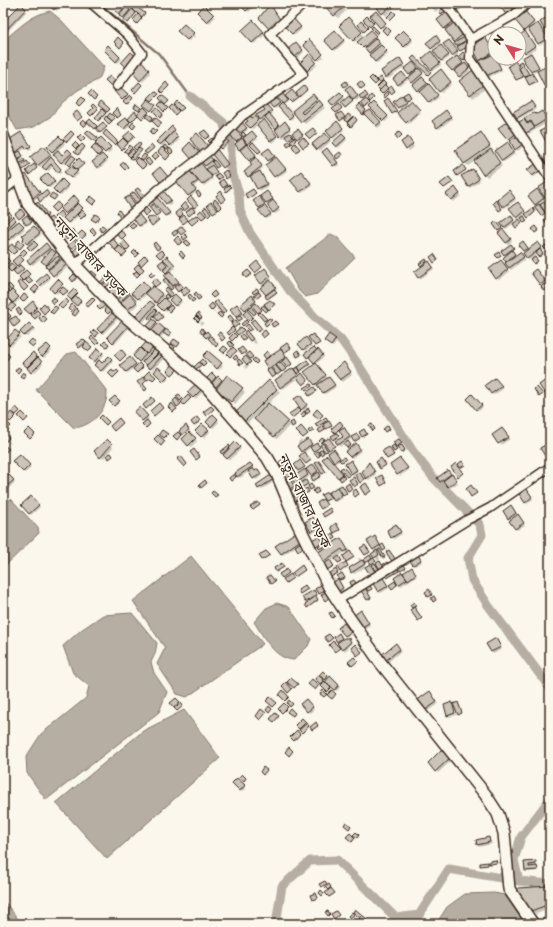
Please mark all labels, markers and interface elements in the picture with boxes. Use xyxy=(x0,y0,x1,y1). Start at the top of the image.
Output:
north arrow xyxy=(487,26,527,66)
text: N xyxy=(489,31,508,48)
street label: নতুন বাজার সড়ক xyxy=(49,211,134,302)
street label: নতুন বাজার সড়ক xyxy=(273,449,338,552)

